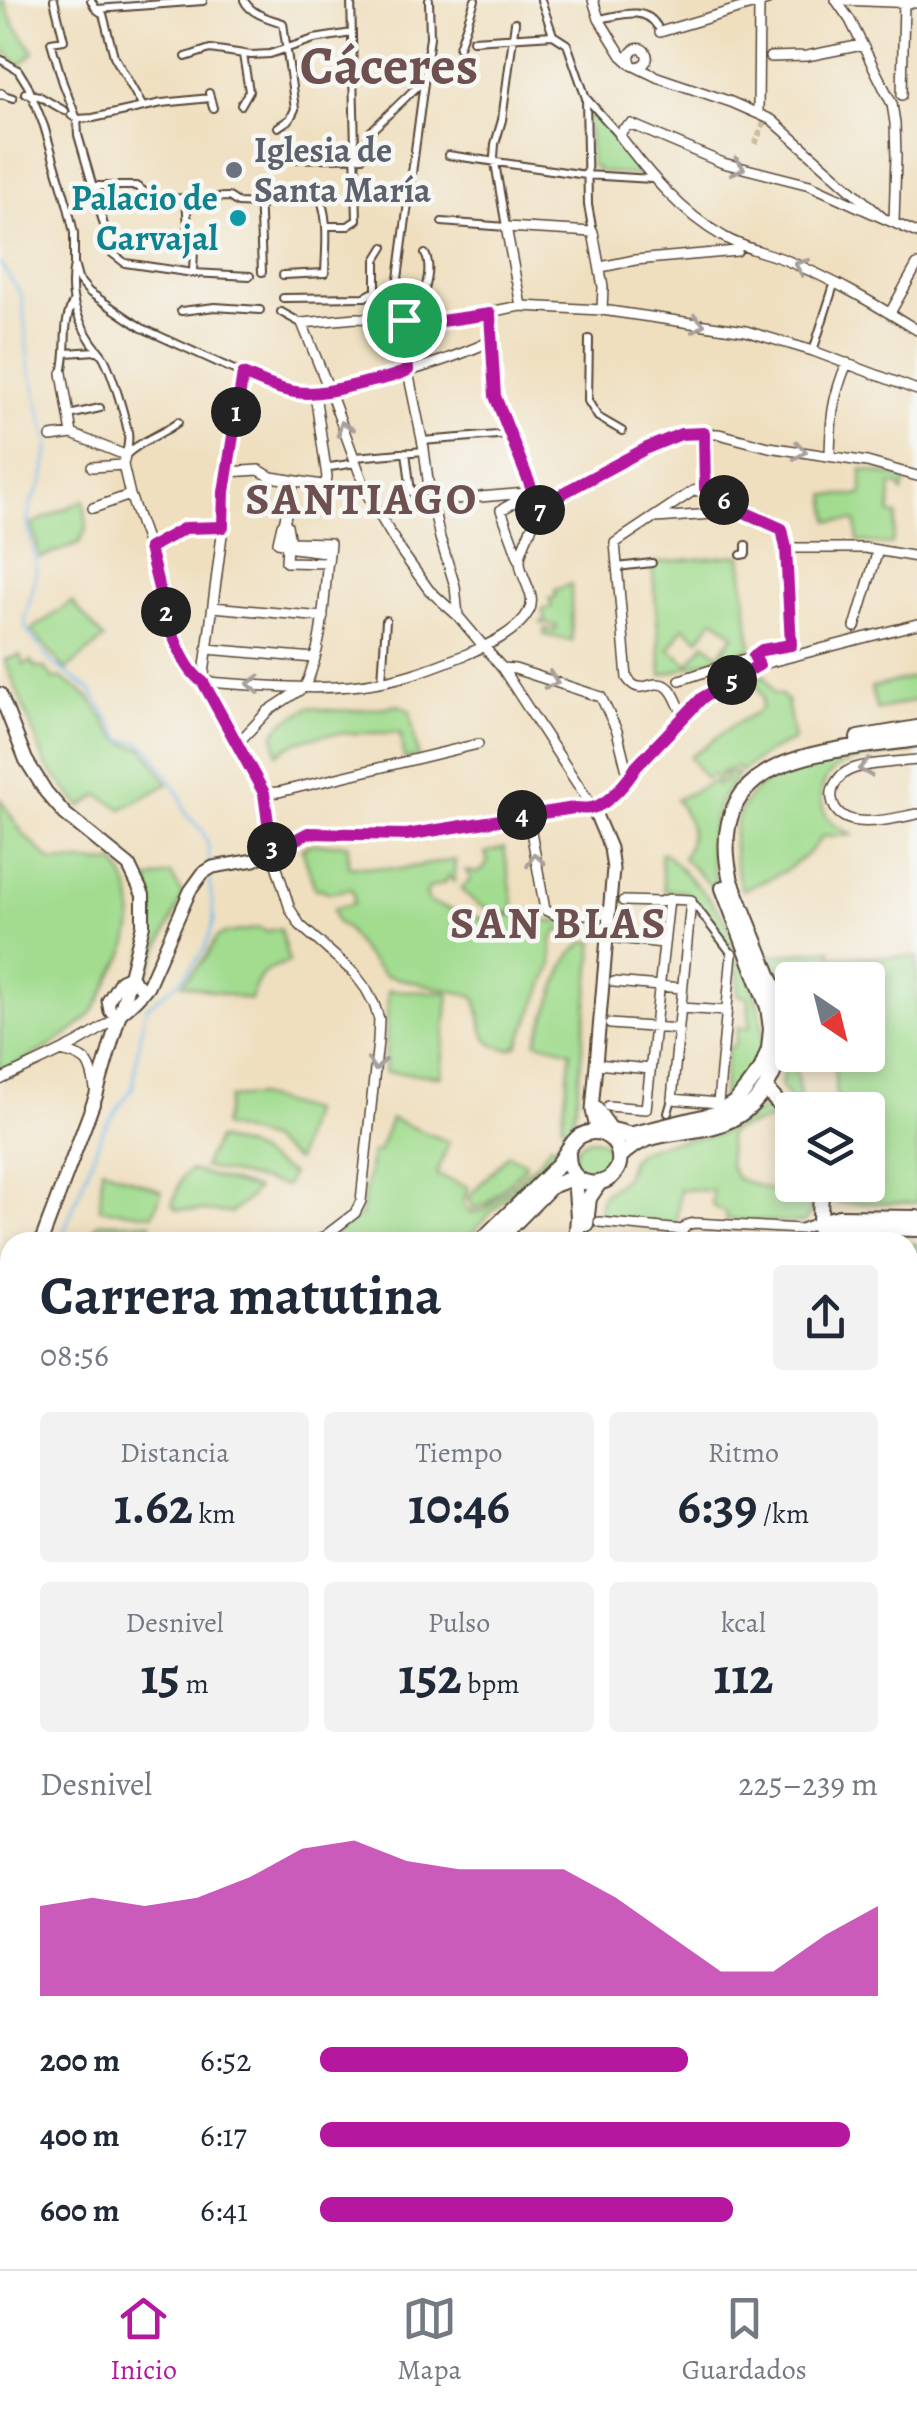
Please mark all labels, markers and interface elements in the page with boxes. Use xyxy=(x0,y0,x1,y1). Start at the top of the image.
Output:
district label: Cáceres xyxy=(300,28,478,103)
place label: Iglesia de Santa María xyxy=(254,126,431,214)
one-way arrow xyxy=(729,155,746,176)
marker: Iglesia de Santa María xyxy=(223,159,245,181)
place label: Palacio de Carvajal xyxy=(71,174,218,262)
marker: Palacio de Carvajal xyxy=(227,207,249,229)
one-way arrow xyxy=(793,258,811,278)
pin xyxy=(362,278,447,363)
icon: arrive xyxy=(377,293,432,348)
one-way arrow xyxy=(691,313,707,334)
pin: 1 xyxy=(211,387,261,437)
text: 1 xyxy=(231,393,241,431)
one-way arrow xyxy=(335,421,356,438)
one-way arrow xyxy=(792,440,808,461)
district label: SANTIAGO xyxy=(245,468,479,530)
pin: 6 xyxy=(699,475,749,525)
text: 6 xyxy=(717,481,731,519)
pin: 7 xyxy=(515,485,565,535)
text: 7 xyxy=(534,491,546,529)
pin: 2 xyxy=(141,587,191,637)
text: 2 xyxy=(159,593,173,631)
pin: 5 xyxy=(707,655,757,705)
text: 5 xyxy=(726,661,738,699)
one-way arrow xyxy=(543,669,560,690)
one-way arrow xyxy=(245,674,261,695)
one-way arrow xyxy=(857,757,873,778)
pin: 4 xyxy=(497,790,547,840)
text: 4 xyxy=(515,796,529,834)
pin: 3 xyxy=(247,822,297,872)
text: 3 xyxy=(266,828,278,866)
one-way arrow xyxy=(526,852,547,869)
district label: SAN BLAS xyxy=(450,892,668,954)
north arrow xyxy=(775,962,885,1072)
map controls xyxy=(775,962,885,1202)
one-way arrow xyxy=(365,1056,387,1072)
button: layers xyxy=(775,1092,885,1202)
text: Carrera matutina xyxy=(40,1258,441,1333)
button: share xyxy=(773,1265,878,1370)
text: 08:56 xyxy=(40,1333,109,1377)
text: Distancia xyxy=(120,1434,229,1472)
text: Tiempo xyxy=(416,1434,502,1472)
text: Ritmo xyxy=(708,1434,779,1472)
text: 1.62 xyxy=(114,1472,193,1540)
text: 10:46 xyxy=(408,1472,510,1540)
text: 6:39 xyxy=(677,1472,757,1540)
text: km xyxy=(193,1495,236,1533)
text: /km xyxy=(757,1495,809,1533)
text: Desnivel xyxy=(126,1604,224,1642)
text: Pulso xyxy=(428,1604,490,1642)
text: kcal xyxy=(721,1604,766,1642)
text: 15 xyxy=(141,1642,180,1710)
text: 152 xyxy=(398,1642,462,1710)
text: 112 xyxy=(713,1642,773,1710)
text: m xyxy=(180,1665,209,1703)
text: bpm xyxy=(462,1665,520,1703)
text: Desnivel xyxy=(40,1762,152,1806)
text: 225–239 m xyxy=(738,1762,878,1806)
text: 200 m xyxy=(40,2038,120,2082)
text: 6:52 xyxy=(200,2038,251,2082)
text: 400 m xyxy=(40,2113,120,2157)
text: 6:17 xyxy=(200,2113,247,2157)
text: 600 m xyxy=(40,2188,120,2232)
text: 6:41 xyxy=(200,2188,248,2232)
tab: Inicio xyxy=(110,2291,177,2389)
tab: Mapa xyxy=(397,2291,462,2389)
tab: Guardados xyxy=(682,2291,807,2389)

